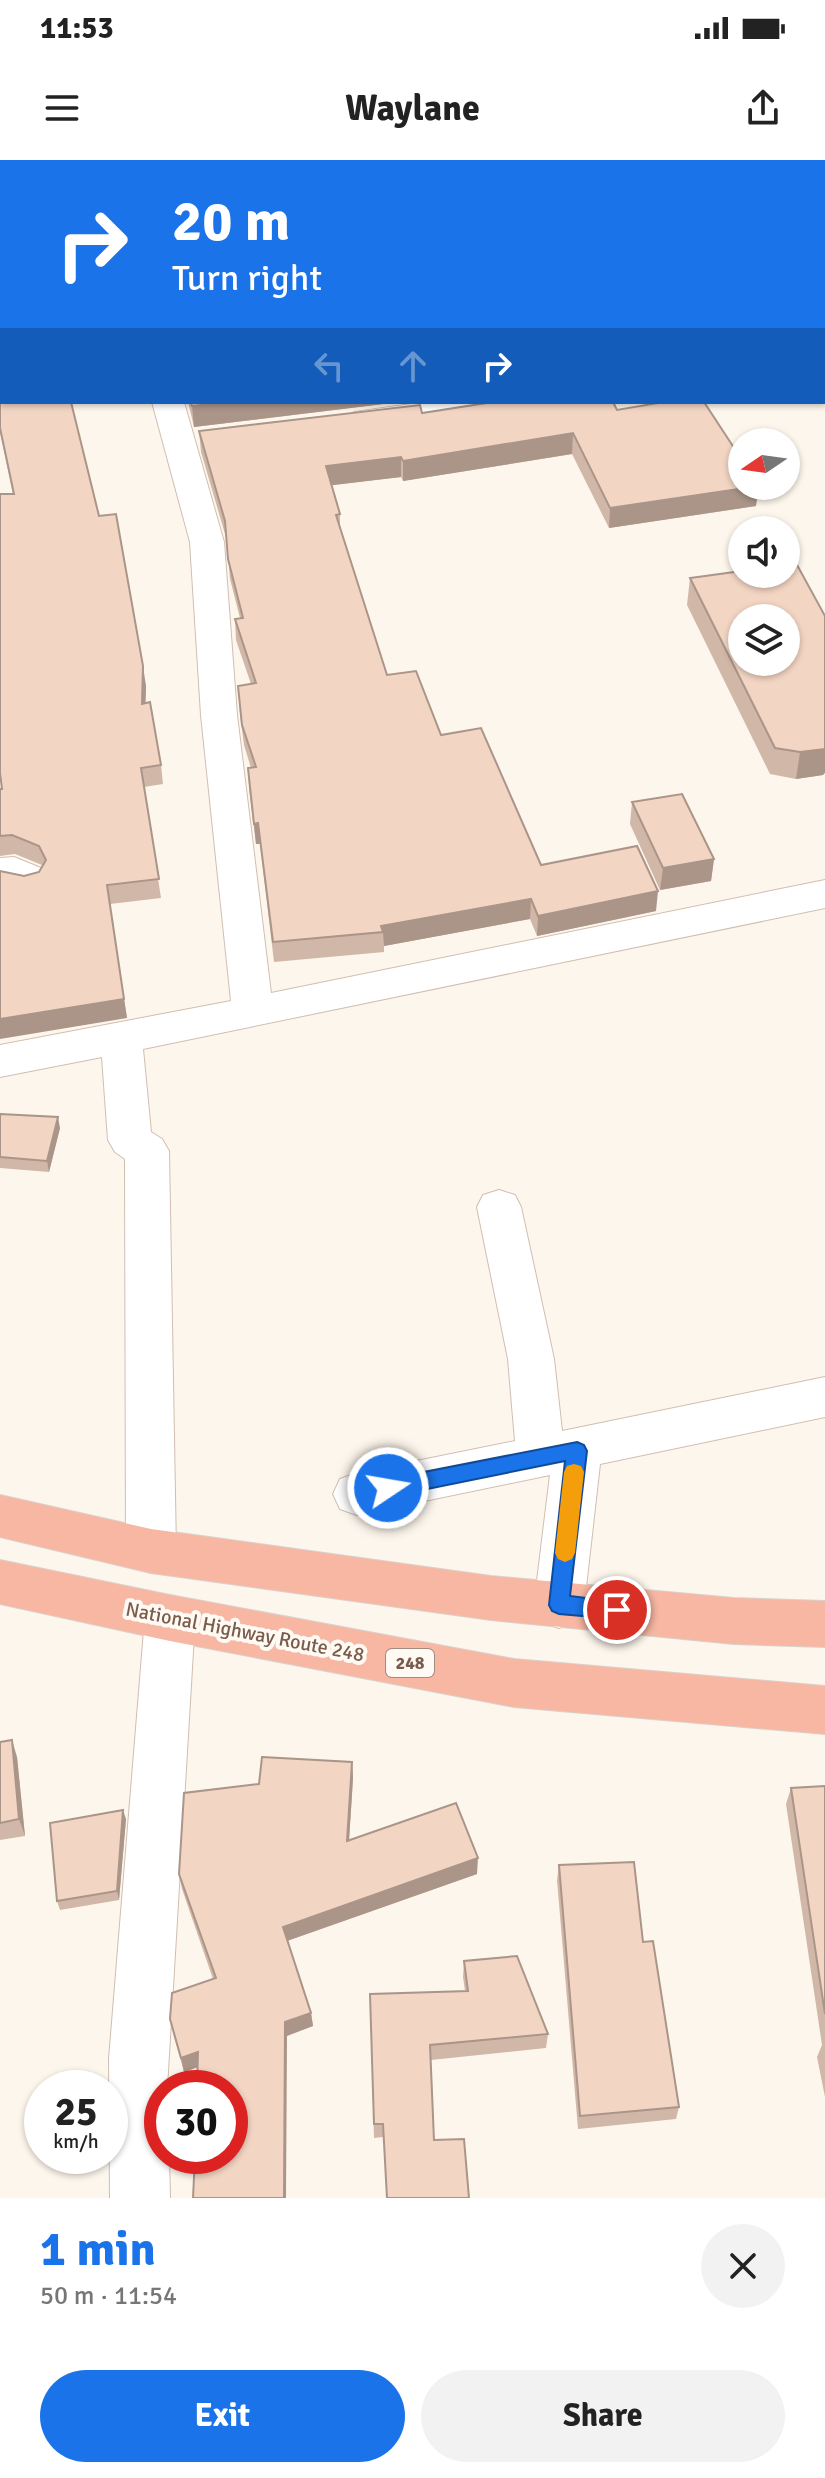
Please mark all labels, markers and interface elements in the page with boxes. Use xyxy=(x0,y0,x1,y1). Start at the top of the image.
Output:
text: 11:53 xyxy=(40,10,114,47)
icon: menu xyxy=(40,86,84,130)
text: Waylane xyxy=(345,86,480,131)
icon: share xyxy=(741,86,785,130)
text: 20 m xyxy=(172,187,290,256)
icon: right xyxy=(40,192,144,296)
text: Turn right xyxy=(172,256,322,301)
icon: left xyxy=(307,344,351,388)
icon: ahead xyxy=(391,344,435,388)
icon: right xyxy=(475,344,519,388)
north arrow xyxy=(728,428,800,500)
map controls xyxy=(728,428,800,676)
button: sound xyxy=(728,516,800,588)
button: layers xyxy=(728,604,800,676)
position arrow xyxy=(346,1446,430,1530)
pin xyxy=(583,1576,651,1644)
icon: arrive xyxy=(595,1588,639,1632)
street label: National Highway Route 248 xyxy=(124,1597,366,1667)
road number: 248 xyxy=(386,1649,434,1677)
speed limit sign: 30 xyxy=(144,2070,248,2174)
text: 25 xyxy=(54,2087,98,2137)
text: km/h xyxy=(53,2129,99,2154)
text: 1 min xyxy=(40,2220,156,2279)
button: close xyxy=(701,2224,785,2308)
text: 50 m · 11:54 xyxy=(40,2280,177,2312)
button: Exit xyxy=(40,2370,405,2462)
button: Share xyxy=(421,2370,785,2462)

